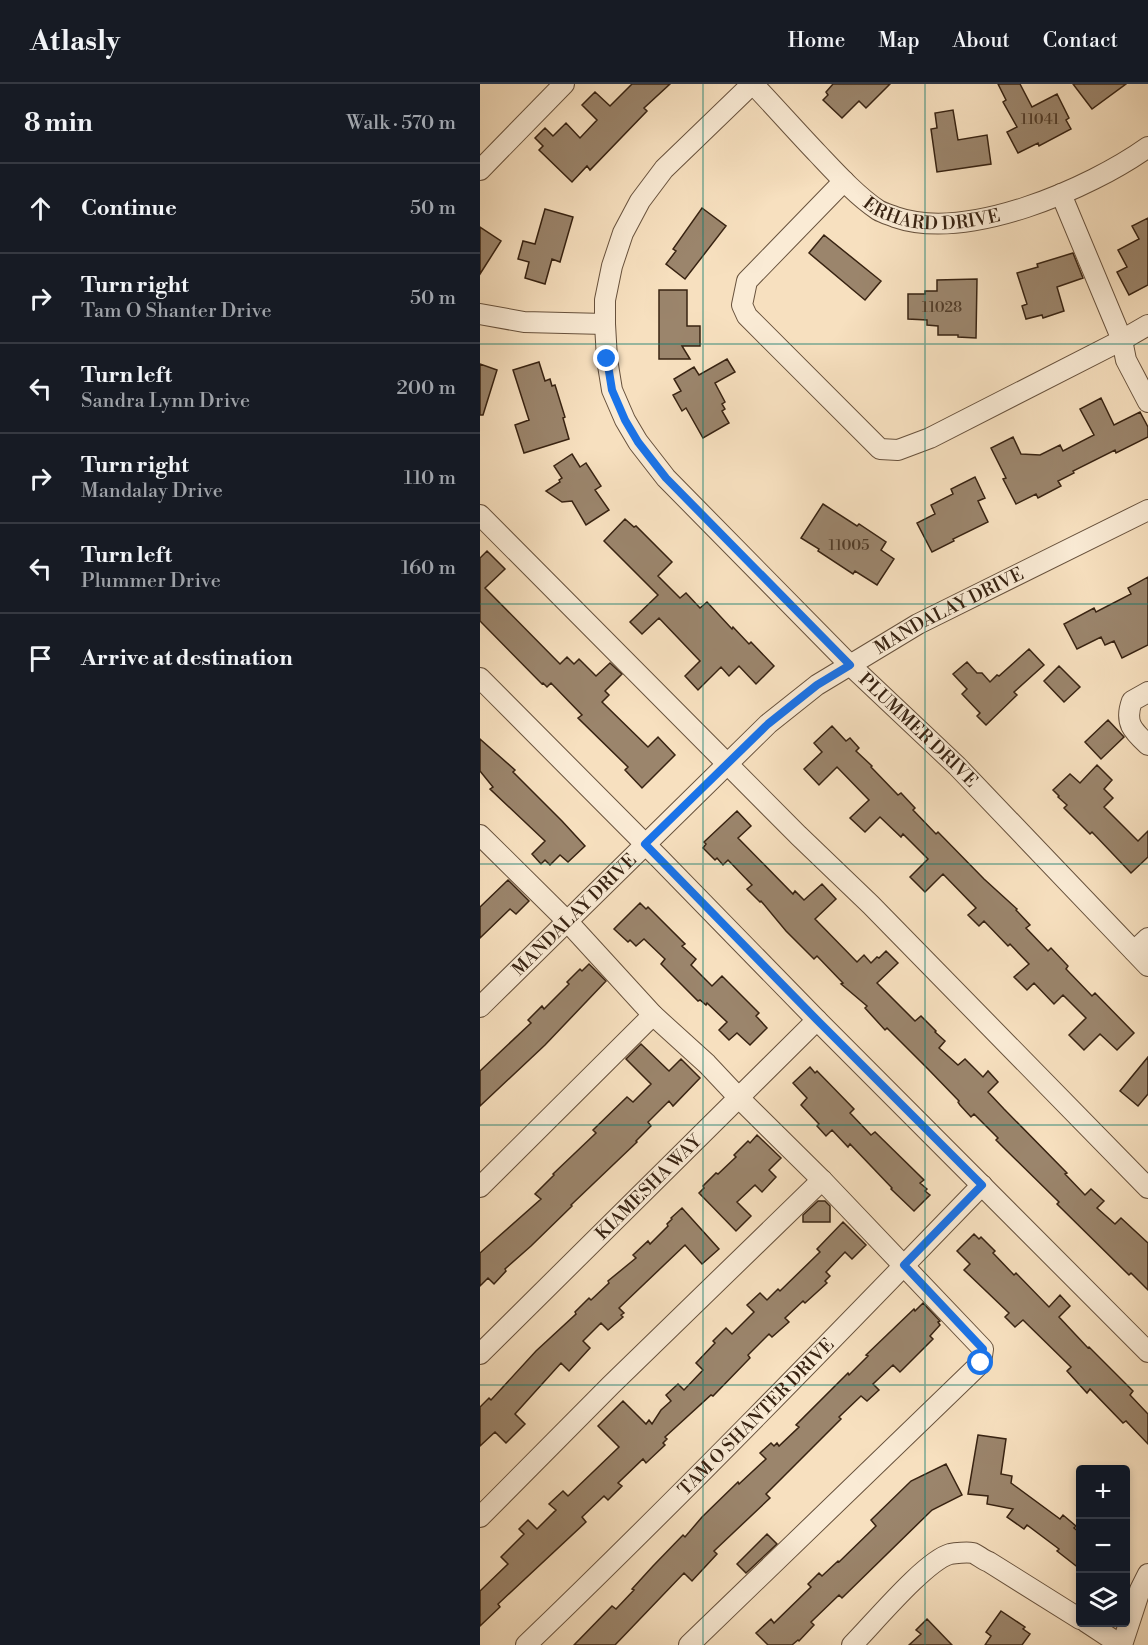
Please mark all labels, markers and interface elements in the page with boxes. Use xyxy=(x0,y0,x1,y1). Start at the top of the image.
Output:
text: Atlasly xyxy=(30,24,120,59)
text: Home xyxy=(788,28,845,54)
text: Map xyxy=(878,28,920,54)
text: About xyxy=(953,28,1010,54)
text: Contact xyxy=(1043,28,1118,54)
text: 8 min xyxy=(24,107,93,139)
house number: 11041 xyxy=(1021,110,1060,129)
text: Walk · 570 m xyxy=(346,111,456,136)
icon: ahead xyxy=(24,192,57,225)
street label: ERHARD DRIVE xyxy=(858,192,1002,235)
text: Continue xyxy=(81,195,177,222)
text: 50 m xyxy=(410,196,456,221)
text: Turn right xyxy=(81,272,189,299)
icon: right xyxy=(24,282,57,315)
text: 50 m xyxy=(410,286,456,311)
house number: 11028 xyxy=(922,298,962,317)
text: Tam O Shanter Drive xyxy=(81,299,272,324)
route end xyxy=(593,345,619,371)
text: Turn left xyxy=(81,362,172,389)
icon: left xyxy=(24,372,57,405)
text: 200 m xyxy=(396,376,456,401)
text: Sandra Lynn Drive xyxy=(81,389,250,414)
text: Turn right xyxy=(81,452,189,479)
icon: right xyxy=(24,462,57,495)
text: 110 m xyxy=(404,466,456,491)
text: Mandalay Drive xyxy=(81,479,223,504)
house number: 11005 xyxy=(828,536,870,555)
text: Turn left xyxy=(81,542,172,569)
icon: left xyxy=(24,552,57,585)
text: 160 m xyxy=(401,556,456,581)
street label: MANDALAY DRIVE xyxy=(870,562,1027,659)
text: Plummer Drive xyxy=(81,569,221,594)
icon: arrive xyxy=(24,642,57,675)
text: Arrive at destination xyxy=(81,645,293,672)
street label: PLUMMER DRIVE xyxy=(854,668,983,792)
street label: MANDALAY DRIVE xyxy=(507,848,641,981)
street label: KIAMESHA WAY xyxy=(590,1129,707,1245)
street label: TAM O SHANTER DRIVE xyxy=(673,1333,839,1501)
route start xyxy=(967,1349,993,1375)
map controls xyxy=(1076,1465,1130,1627)
button: + xyxy=(1076,1465,1130,1519)
button: − xyxy=(1076,1519,1130,1573)
button: layers xyxy=(1076,1573,1130,1627)

